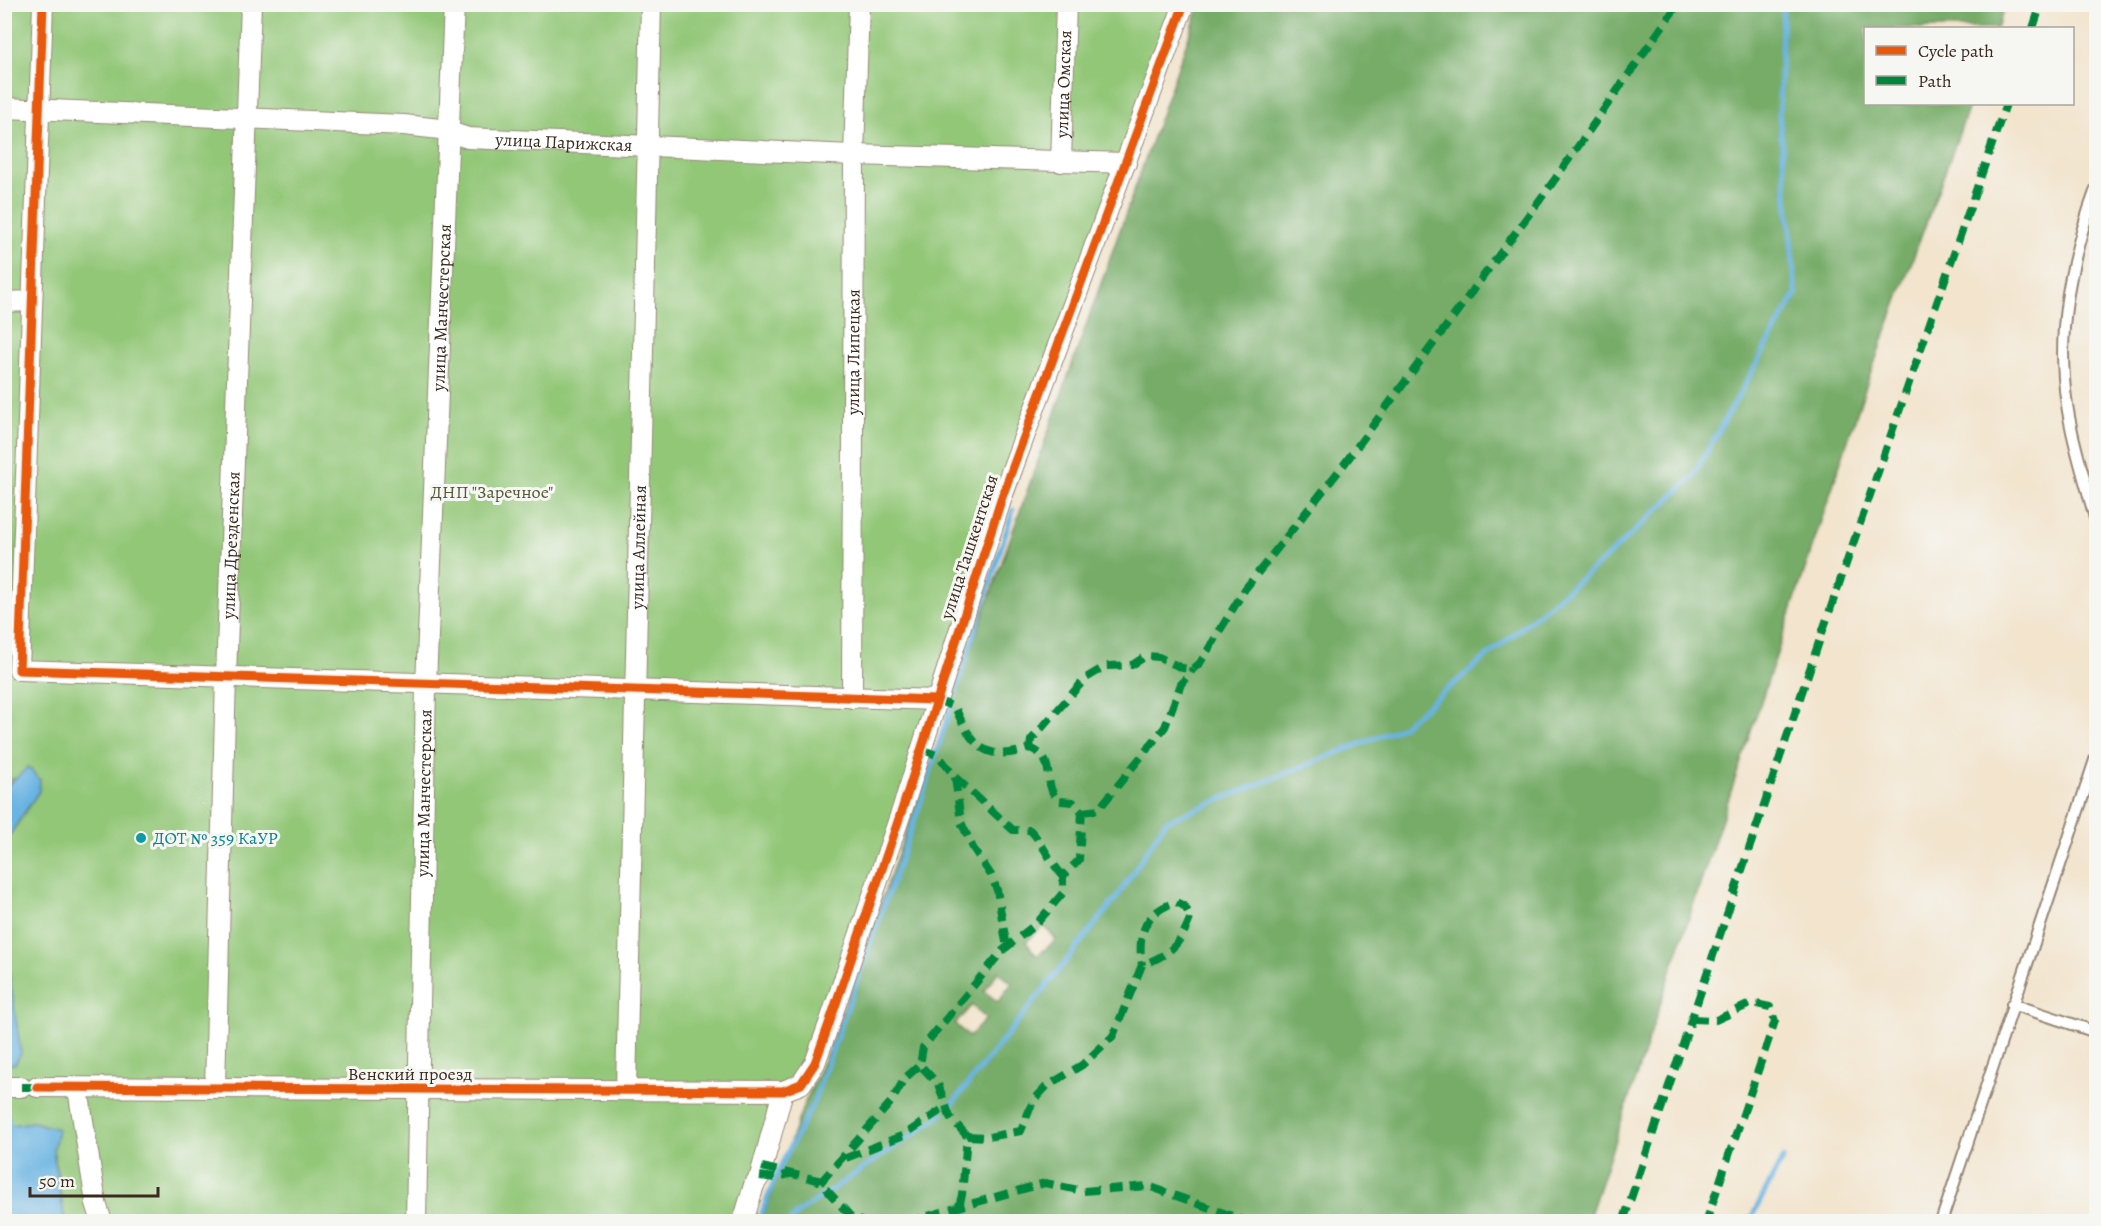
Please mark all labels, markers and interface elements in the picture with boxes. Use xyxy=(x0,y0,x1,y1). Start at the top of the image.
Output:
legend xyxy=(1864,27,2074,105)
street label: улица Омская xyxy=(1050,30,1077,139)
text: Cycle path xyxy=(1918,39,1994,63)
text: Path xyxy=(1918,69,1952,93)
street label: улица Парижская xyxy=(494,127,633,157)
street label: улица Манчестерская xyxy=(426,223,457,393)
street label: улица Липецкая xyxy=(841,289,866,416)
street label: улица Дрезденская xyxy=(216,471,246,621)
street label: улица Ташкентская xyxy=(934,472,1004,623)
park label: ДНП "Заречное" xyxy=(431,480,553,504)
street label: улица Аллейная xyxy=(625,485,652,611)
street label: улица Манчестерская xyxy=(410,709,438,878)
place label: ДОТ № 359 КаУР xyxy=(153,826,278,850)
marker: ДОТ № 359 КаУР xyxy=(134,831,148,845)
street label: Венский проезд xyxy=(348,1062,472,1086)
scale bar xyxy=(30,1160,158,1198)
text: 50 m xyxy=(39,1169,75,1193)

